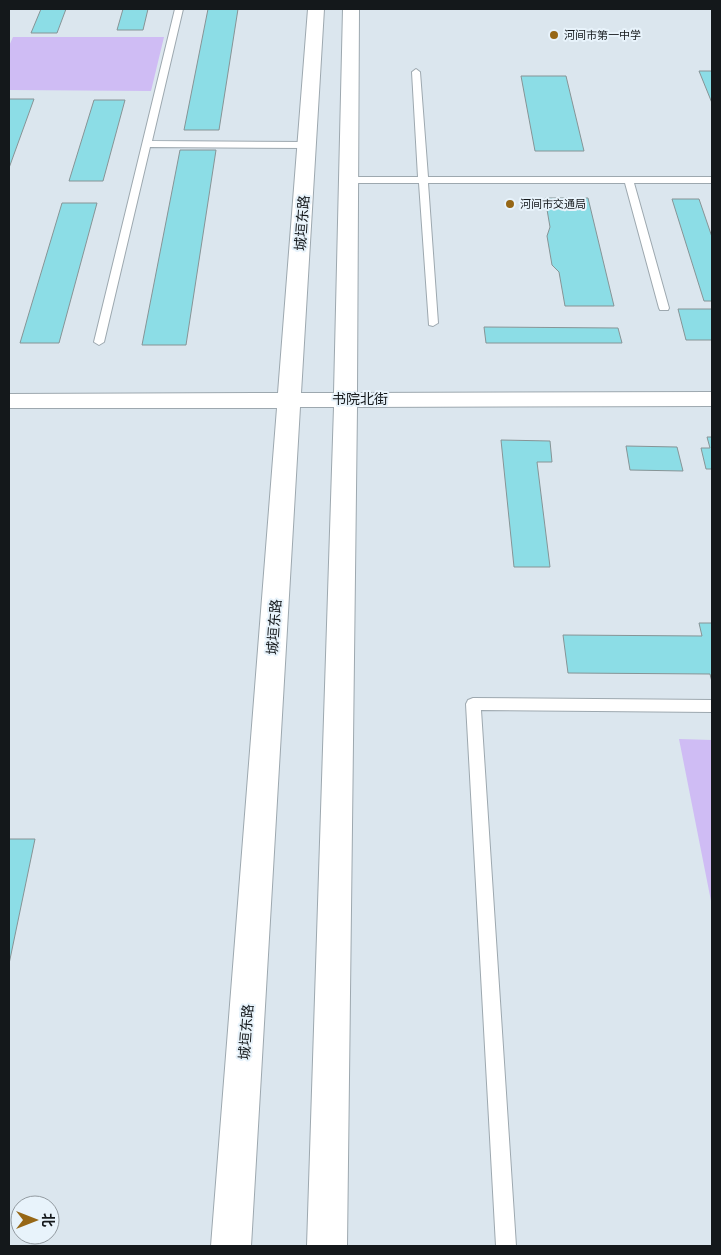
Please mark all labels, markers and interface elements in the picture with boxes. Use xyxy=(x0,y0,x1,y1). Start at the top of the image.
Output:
place label: 河间市第一中学 xyxy=(564,27,641,42)
marker: 河间市第一中学 xyxy=(548,29,560,41)
street label: 城垣东路 xyxy=(290,194,313,252)
place label: 河间市交通局 xyxy=(520,196,586,211)
marker: 河间市交通局 xyxy=(504,198,516,210)
street label: 书院北街 xyxy=(332,389,388,408)
street label: 城垣东路 xyxy=(262,598,285,656)
street label: 城垣东路 xyxy=(234,1003,257,1061)
north arrow xyxy=(10,1195,60,1245)
text: 北 xyxy=(39,1213,58,1227)

